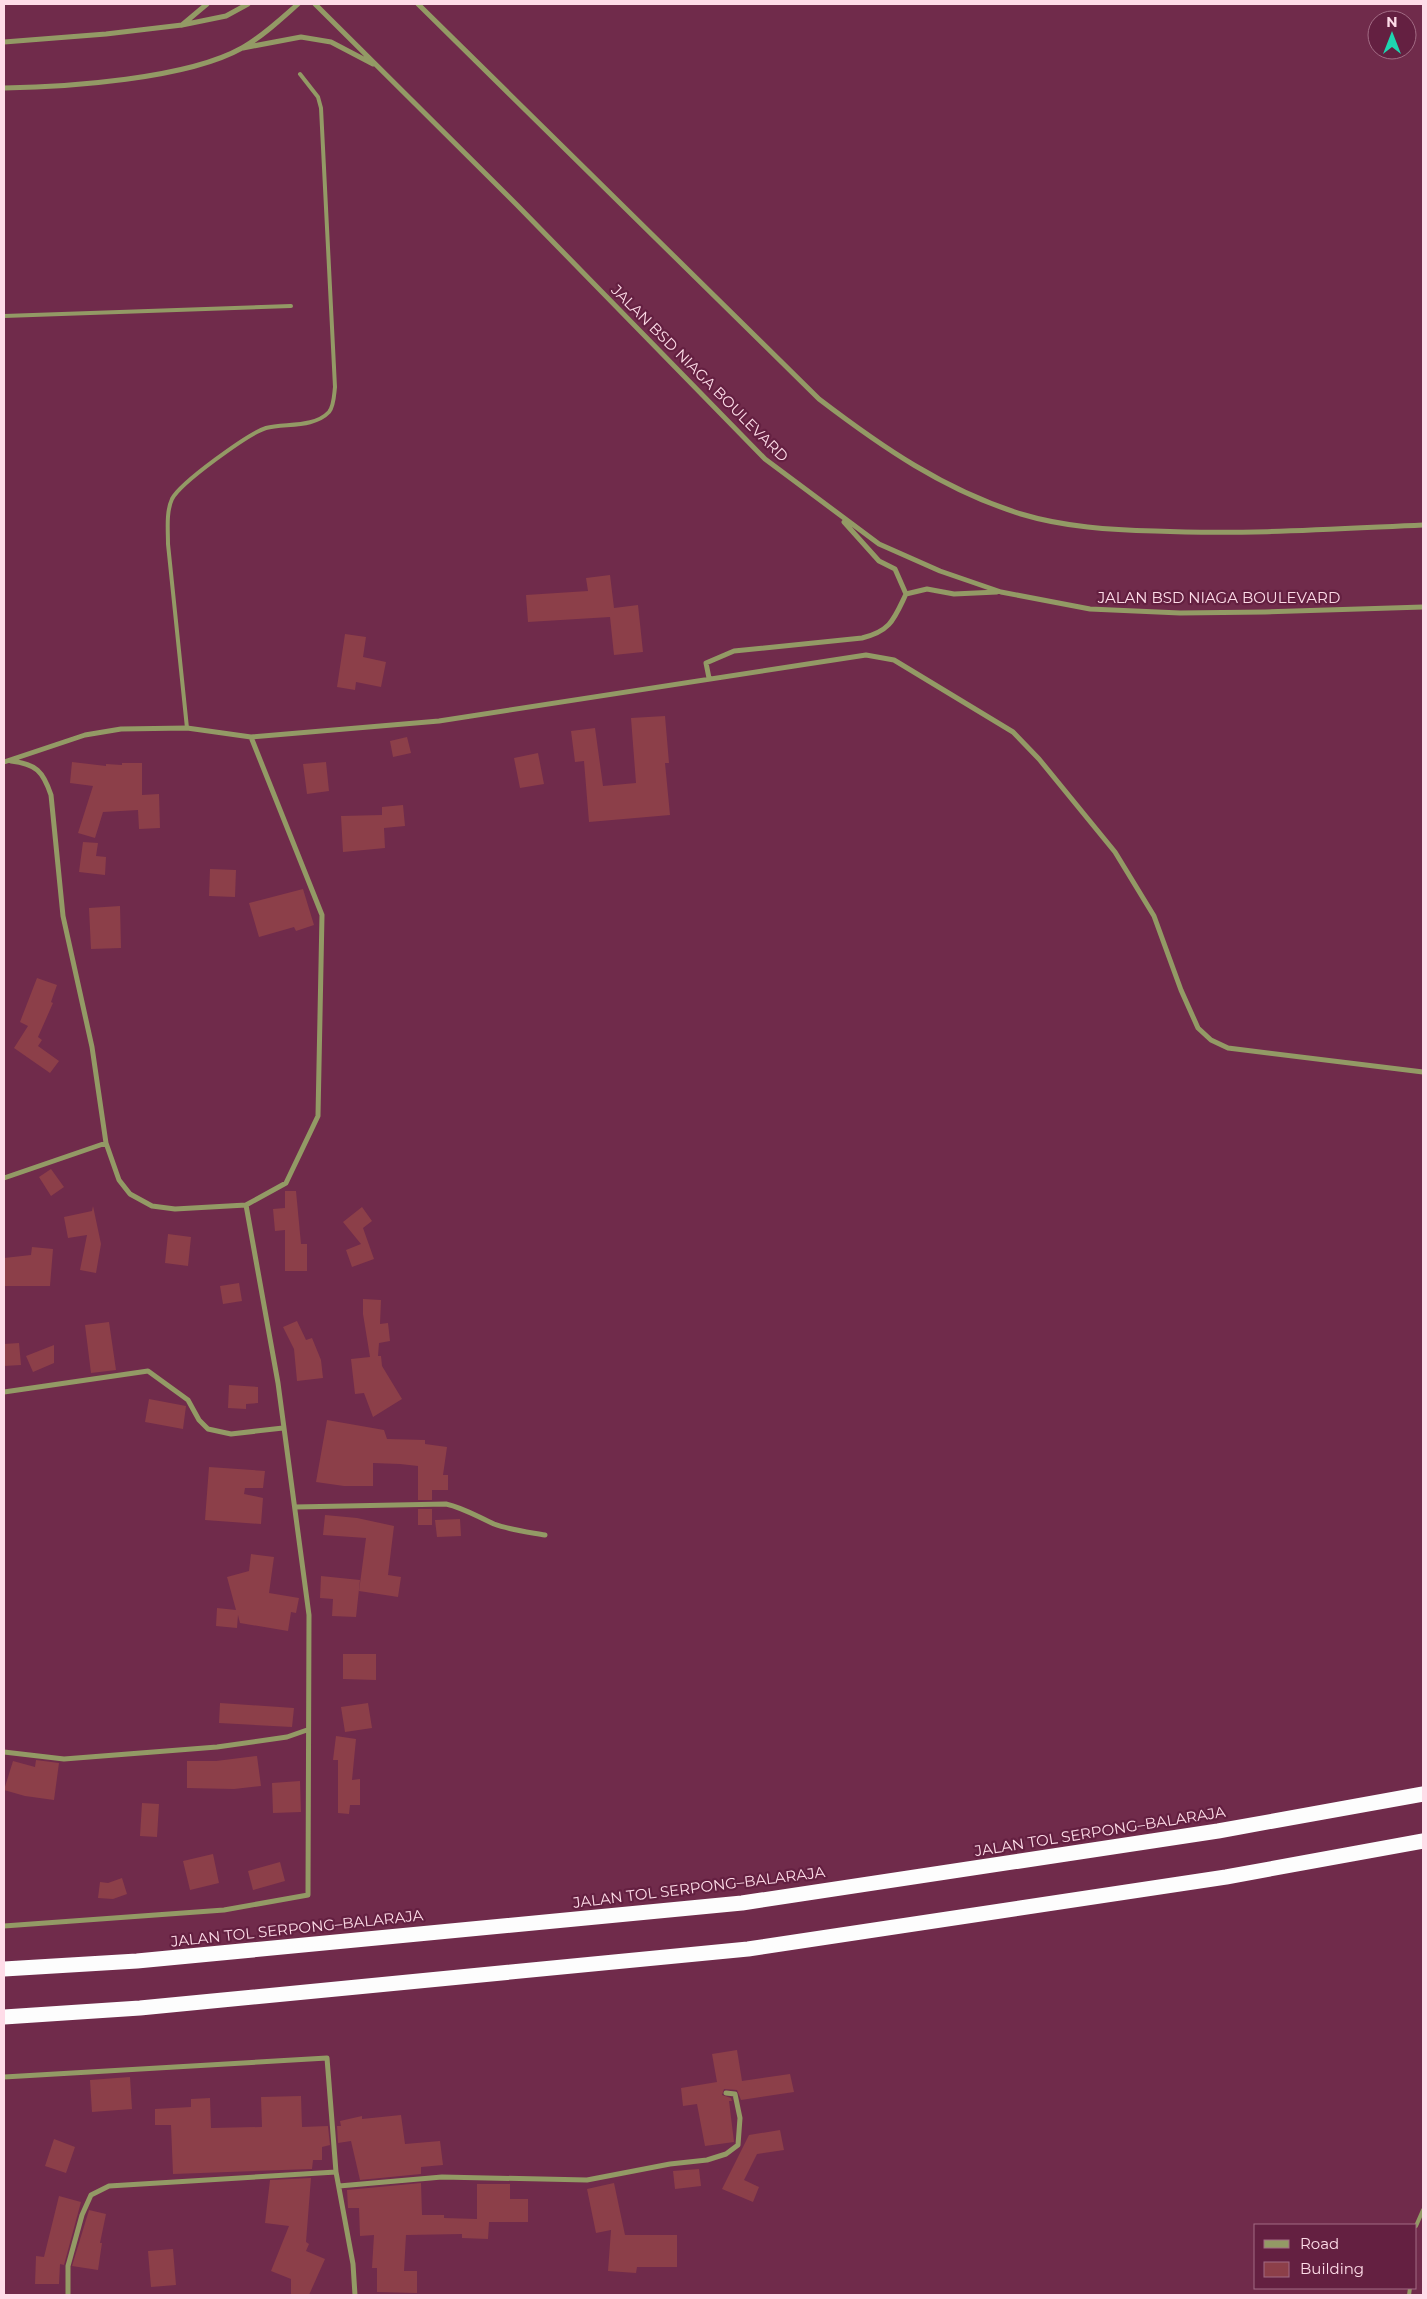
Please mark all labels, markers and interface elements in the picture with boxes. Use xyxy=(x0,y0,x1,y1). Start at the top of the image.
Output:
north arrow xyxy=(1367,10,1417,60)
text: N xyxy=(1386,13,1398,31)
street label: JALAN BSD NIAGA BOULEVARD xyxy=(607,280,793,466)
street label: JALAN BSD NIAGA BOULEVARD xyxy=(1097,588,1340,607)
street label: JALAN TOL SERPONG–BALARAJA xyxy=(972,1802,1227,1860)
street label: JALAN TOL SERPONG–BALARAJA xyxy=(571,1862,826,1912)
street label: JALAN TOL SERPONG–BALARAJA xyxy=(169,1905,424,1951)
legend xyxy=(1254,2224,1417,2289)
text: Road xyxy=(1300,2234,1339,2253)
text: Building xyxy=(1300,2259,1364,2278)

